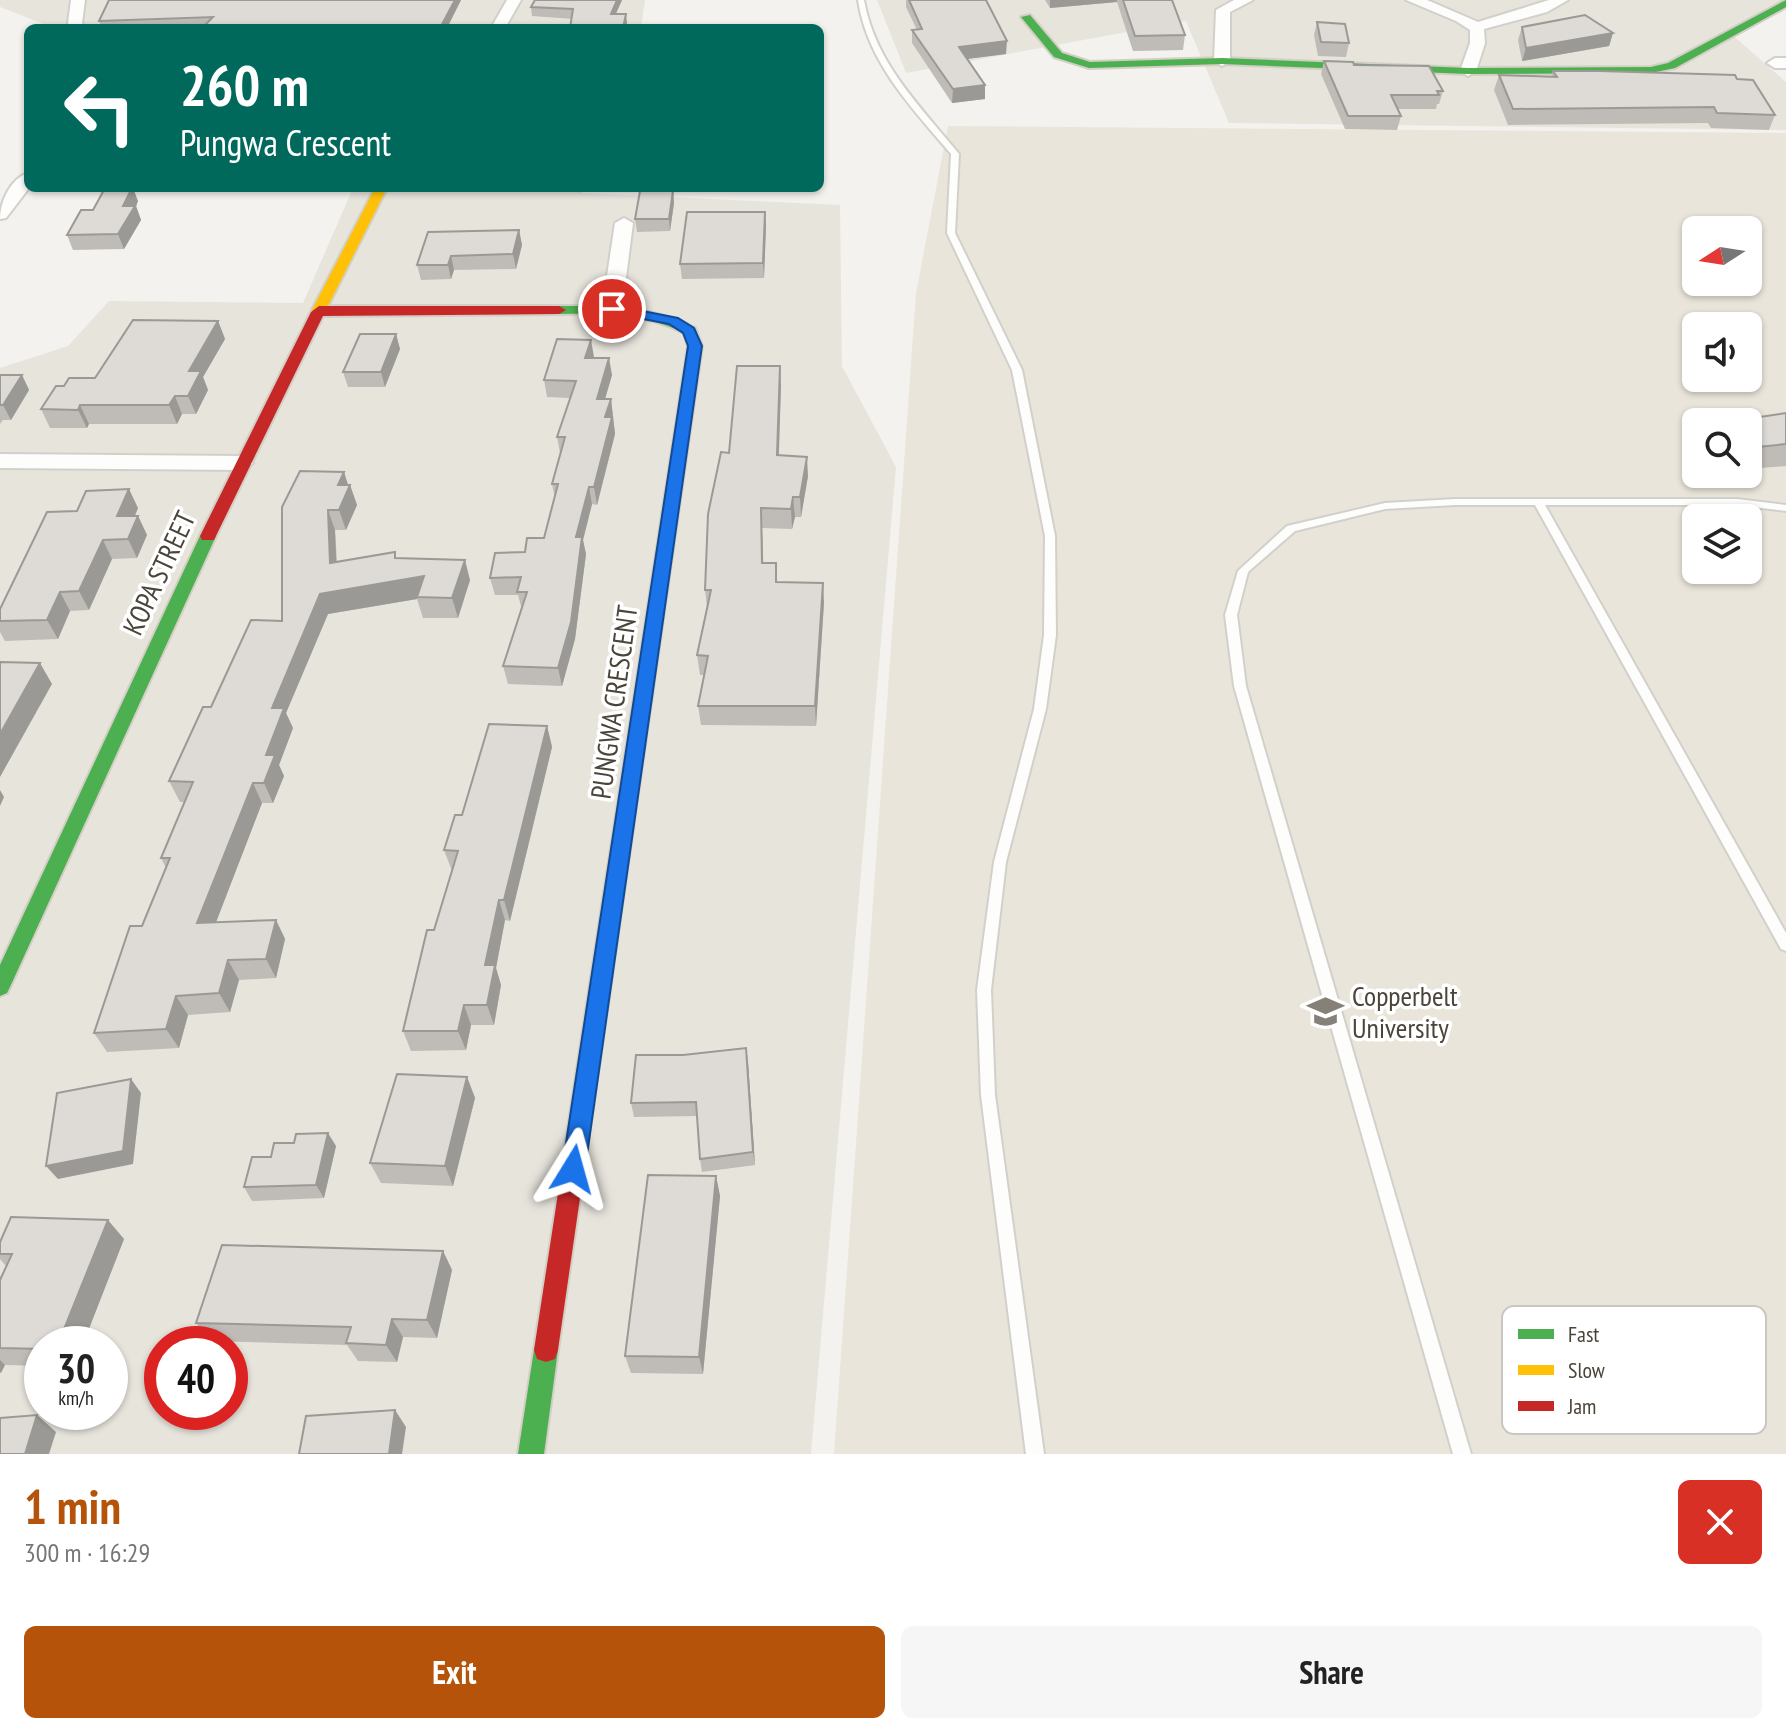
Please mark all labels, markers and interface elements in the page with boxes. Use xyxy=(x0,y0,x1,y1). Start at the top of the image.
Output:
text: 260 m xyxy=(180,49,309,121)
icon: left xyxy=(48,56,152,160)
text: Pungwa Crescent xyxy=(180,119,391,166)
north arrow xyxy=(1682,216,1762,296)
map controls xyxy=(1682,216,1762,584)
pin xyxy=(578,275,646,343)
icon: arrive xyxy=(590,287,634,331)
button: sound xyxy=(1682,312,1762,392)
button: search xyxy=(1682,408,1762,488)
street label: KOPA STREET xyxy=(114,504,204,641)
button: layers xyxy=(1682,504,1762,584)
street label: PUNGWA CRESCENT xyxy=(582,602,645,801)
place label: Copperbelt University xyxy=(1352,977,1458,1046)
school or university icon: Copperbelt University xyxy=(1307,993,1345,1031)
position arrow xyxy=(531,1127,615,1211)
legend xyxy=(1502,1306,1766,1434)
text: Fast xyxy=(1568,1320,1599,1348)
speed limit sign: 40 xyxy=(144,1326,248,1430)
text: 30 xyxy=(57,1342,95,1394)
text: Slow xyxy=(1568,1356,1605,1384)
text: km/h xyxy=(58,1385,94,1411)
text: Jam xyxy=(1567,1392,1596,1420)
text: 1 min xyxy=(24,1475,121,1537)
button: close xyxy=(1678,1480,1762,1564)
text: 300 m · 16:29 xyxy=(24,1536,150,1569)
button: Exit xyxy=(24,1626,885,1718)
button: Share xyxy=(901,1626,1762,1718)

